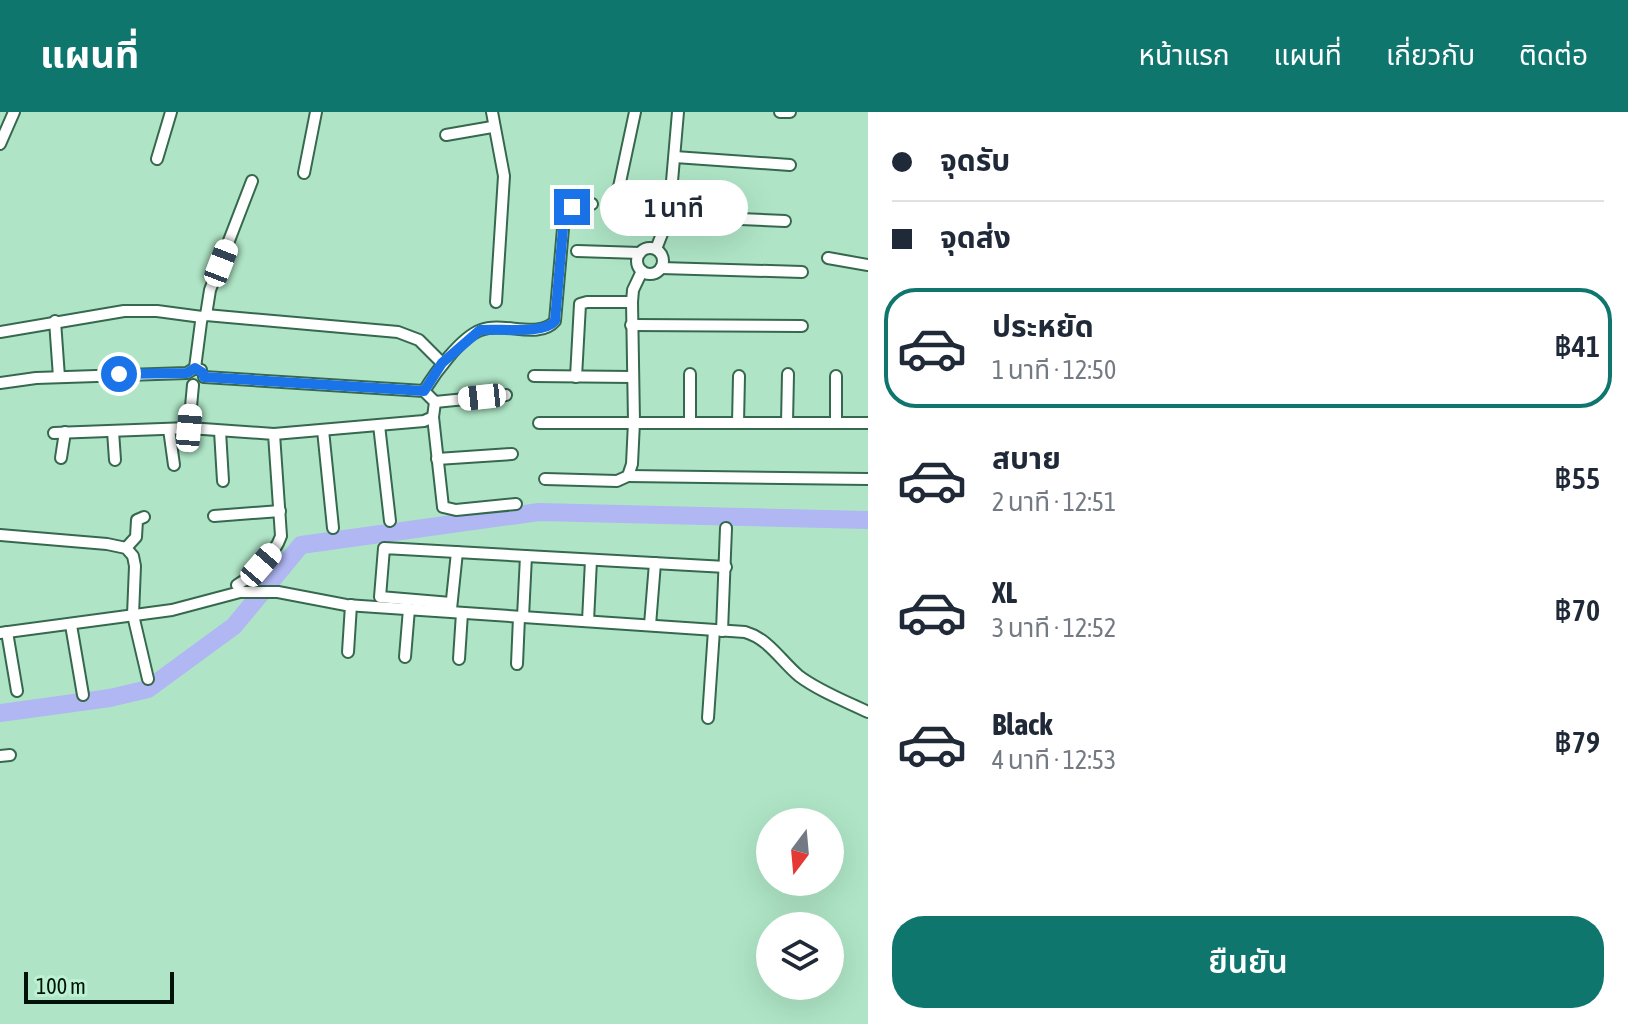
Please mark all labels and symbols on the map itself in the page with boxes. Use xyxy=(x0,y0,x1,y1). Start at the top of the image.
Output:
callout: 1 นาที xyxy=(600,179,748,235)
route end xyxy=(554,189,590,225)
car xyxy=(201,236,241,290)
route start xyxy=(101,356,137,392)
car xyxy=(457,383,507,411)
car xyxy=(175,403,203,453)
car xyxy=(236,539,286,591)
north arrow xyxy=(756,808,844,896)
scale bar xyxy=(24,968,174,1004)

